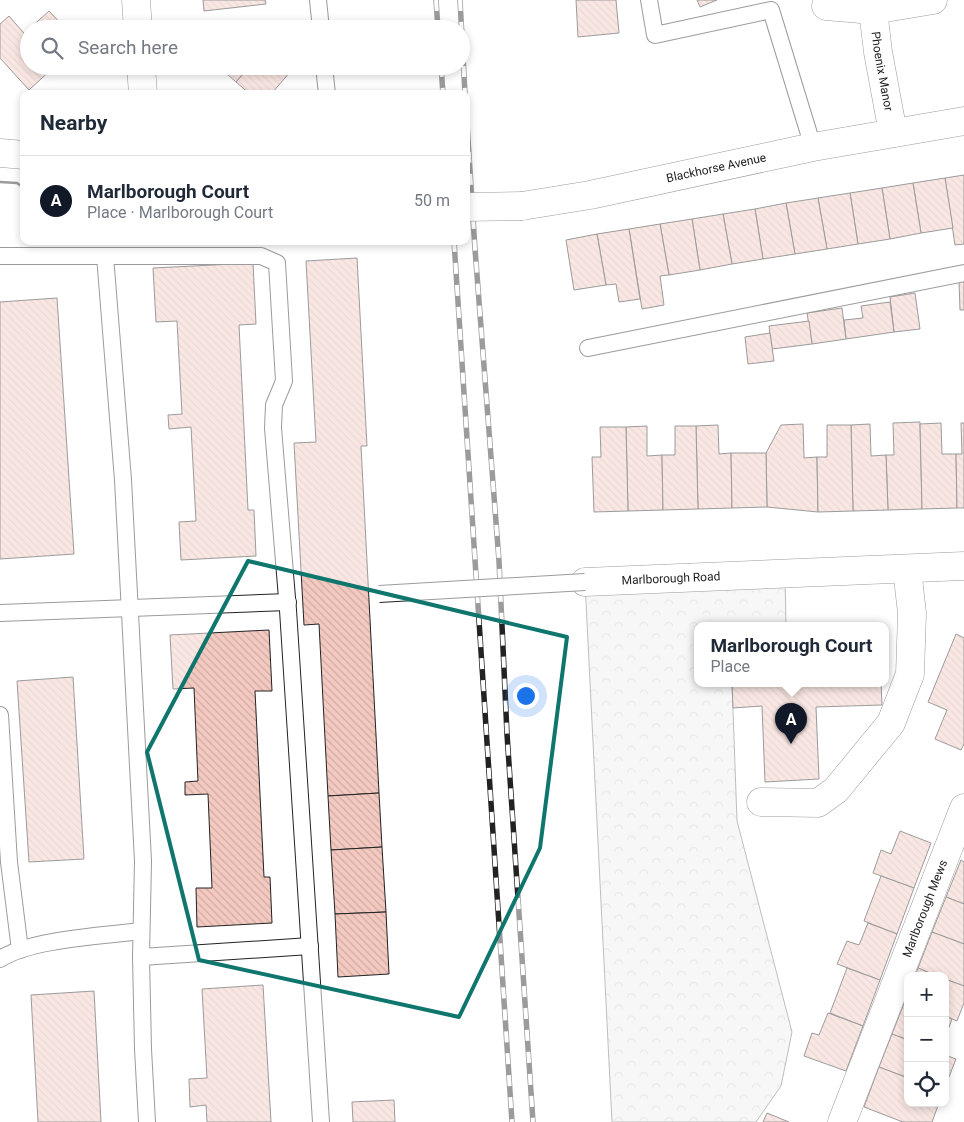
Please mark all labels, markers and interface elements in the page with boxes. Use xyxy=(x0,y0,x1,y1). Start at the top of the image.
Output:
search box xyxy=(20,20,470,75)
street label: Phoenix Manor xyxy=(869,31,896,112)
icon: search xyxy=(38,34,66,62)
text: Search here xyxy=(78,36,178,59)
text: Nearby xyxy=(40,111,107,135)
street label: Blackhorse Avenue xyxy=(665,150,767,185)
text: Marlborough Court xyxy=(87,180,249,203)
text: A xyxy=(51,191,61,210)
text: 50 m xyxy=(414,191,450,210)
text: Place · Marlborough Court xyxy=(87,203,273,222)
street label: Marlborough Road xyxy=(621,569,721,587)
popup xyxy=(694,622,889,687)
text: Marlborough Court xyxy=(710,634,873,657)
text: Place xyxy=(710,657,750,676)
your location xyxy=(513,683,539,709)
pin: A xyxy=(775,703,807,744)
street label: Marlborough Mews xyxy=(900,858,950,959)
map controls xyxy=(904,972,949,1107)
button: + xyxy=(904,972,949,1017)
button: − xyxy=(904,1017,949,1062)
button: locate xyxy=(904,1062,949,1107)

